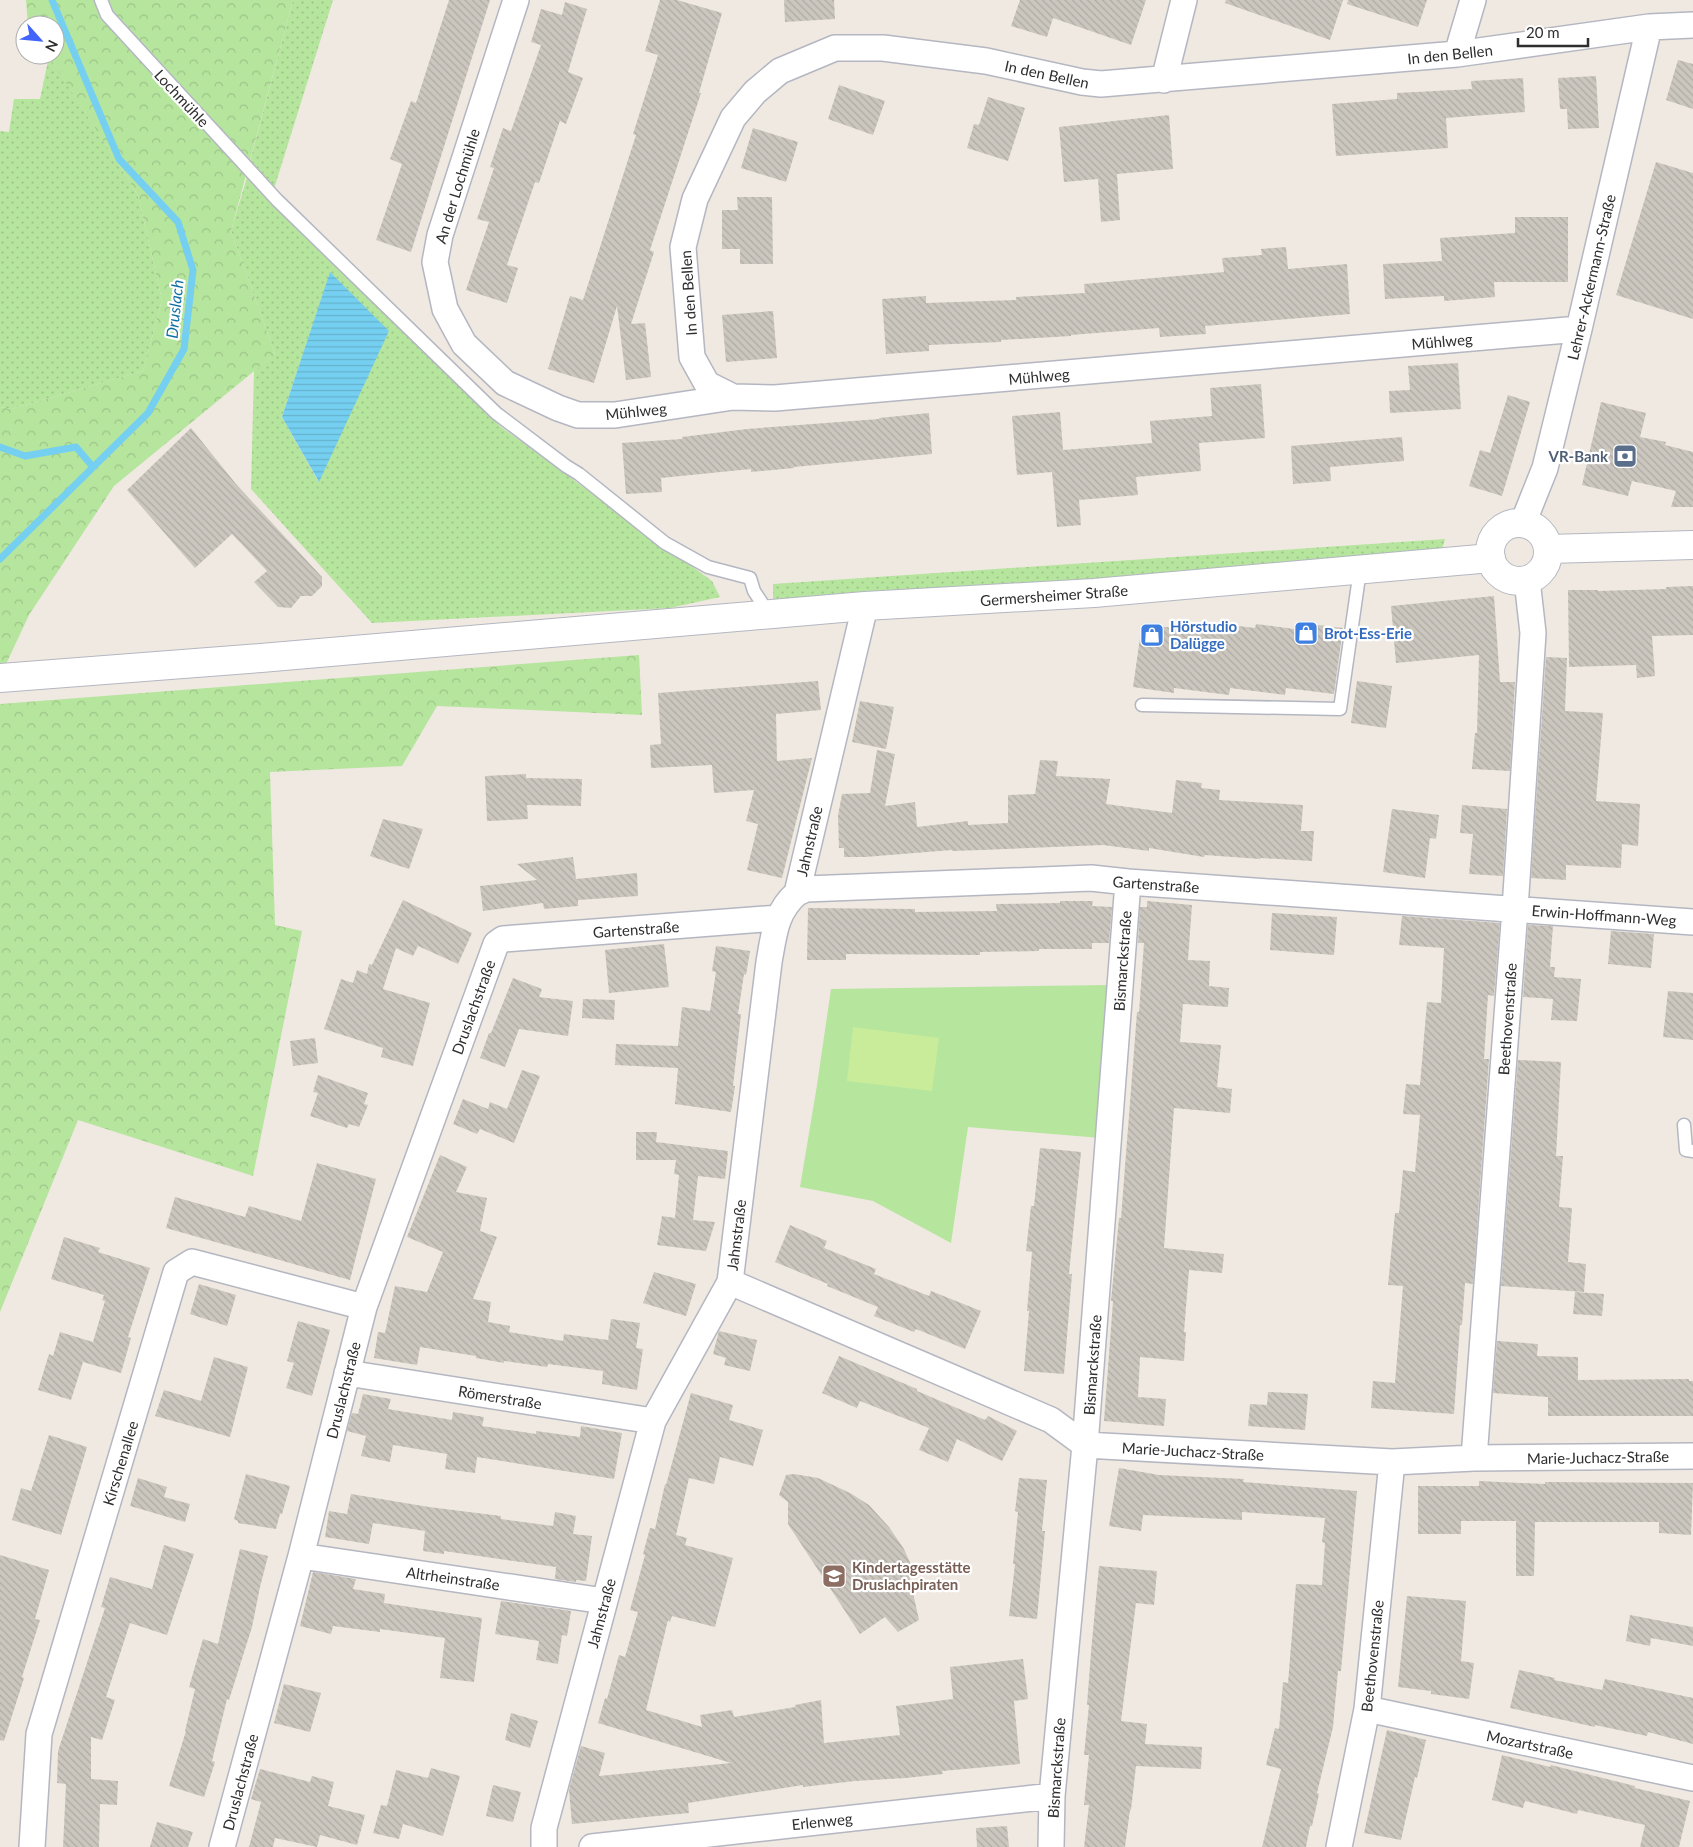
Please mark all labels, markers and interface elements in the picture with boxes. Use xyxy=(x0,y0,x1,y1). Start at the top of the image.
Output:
north arrow xyxy=(15,15,65,65)
scale bar xyxy=(1518,15,1588,47)
text: 20 m xyxy=(1526,23,1560,41)
text: N xyxy=(42,37,62,55)
street label: In den Bellen xyxy=(1406,41,1494,67)
street label: In den Bellen xyxy=(1003,56,1091,92)
street label: Lochmühle xyxy=(151,66,213,130)
street label: An der Lochmühle xyxy=(431,126,483,246)
street label: Lehrer-Ackermann-Straße xyxy=(1563,192,1619,362)
street label: In den Bellen xyxy=(676,250,700,336)
water label: Druslach xyxy=(161,279,187,339)
street label: Mühlweg xyxy=(1411,329,1474,353)
street label: Mühlweg xyxy=(1008,364,1071,388)
street label: Mühlweg xyxy=(604,399,668,423)
bank icon: VR-Bank xyxy=(1612,443,1638,469)
place label: VR-Bank xyxy=(1547,447,1609,465)
street label: Germersheimer Straße xyxy=(979,581,1129,609)
place label: Hörstudio Dalügge xyxy=(1170,617,1237,652)
shop icon: Brot-Ess-Erie xyxy=(1293,620,1319,646)
shop icon: Hörstudio Dalügge xyxy=(1139,622,1165,648)
place label: Brot-Ess-Erie xyxy=(1324,624,1412,642)
street label: Jahnstraße xyxy=(792,804,826,878)
street label: Gartenstraße xyxy=(1112,872,1200,896)
street label: Erwin-Hoffmann-Weg xyxy=(1531,901,1677,929)
street label: Bismarckstraße xyxy=(1110,910,1134,1012)
street label: Gartenstraße xyxy=(592,917,680,941)
street label: Druslachstraße xyxy=(448,957,498,1057)
street label: Beethovenstraße xyxy=(1494,962,1520,1076)
street label: Jahnstraße xyxy=(723,1198,749,1272)
street label: Bismarckstraße xyxy=(1080,1314,1104,1416)
street label: Druslachstraße xyxy=(322,1340,364,1440)
street label: Römerstraße xyxy=(457,1382,543,1413)
street label: Kirschenallee xyxy=(99,1418,141,1508)
street label: Marie-Juchacz-Straße xyxy=(1121,1438,1265,1464)
street label: Marie-Juchacz-Straße xyxy=(1527,1447,1669,1467)
place label: Kindertagesstätte Druslachpiraten xyxy=(852,1558,970,1593)
street label: Altrheinstraße xyxy=(405,1563,501,1593)
school or university icon: Kindertagesstätte Druslachpiraten xyxy=(821,1563,847,1589)
street label: Jahnstraße xyxy=(583,1576,619,1650)
street label: Beethovenstraße xyxy=(1357,1599,1387,1713)
street label: Bismarckstraße xyxy=(1044,1717,1068,1819)
street label: Mozartstraße xyxy=(1485,1726,1575,1762)
street label: Druslachstraße xyxy=(218,1732,262,1832)
street label: Erlenweg xyxy=(791,1809,854,1833)

